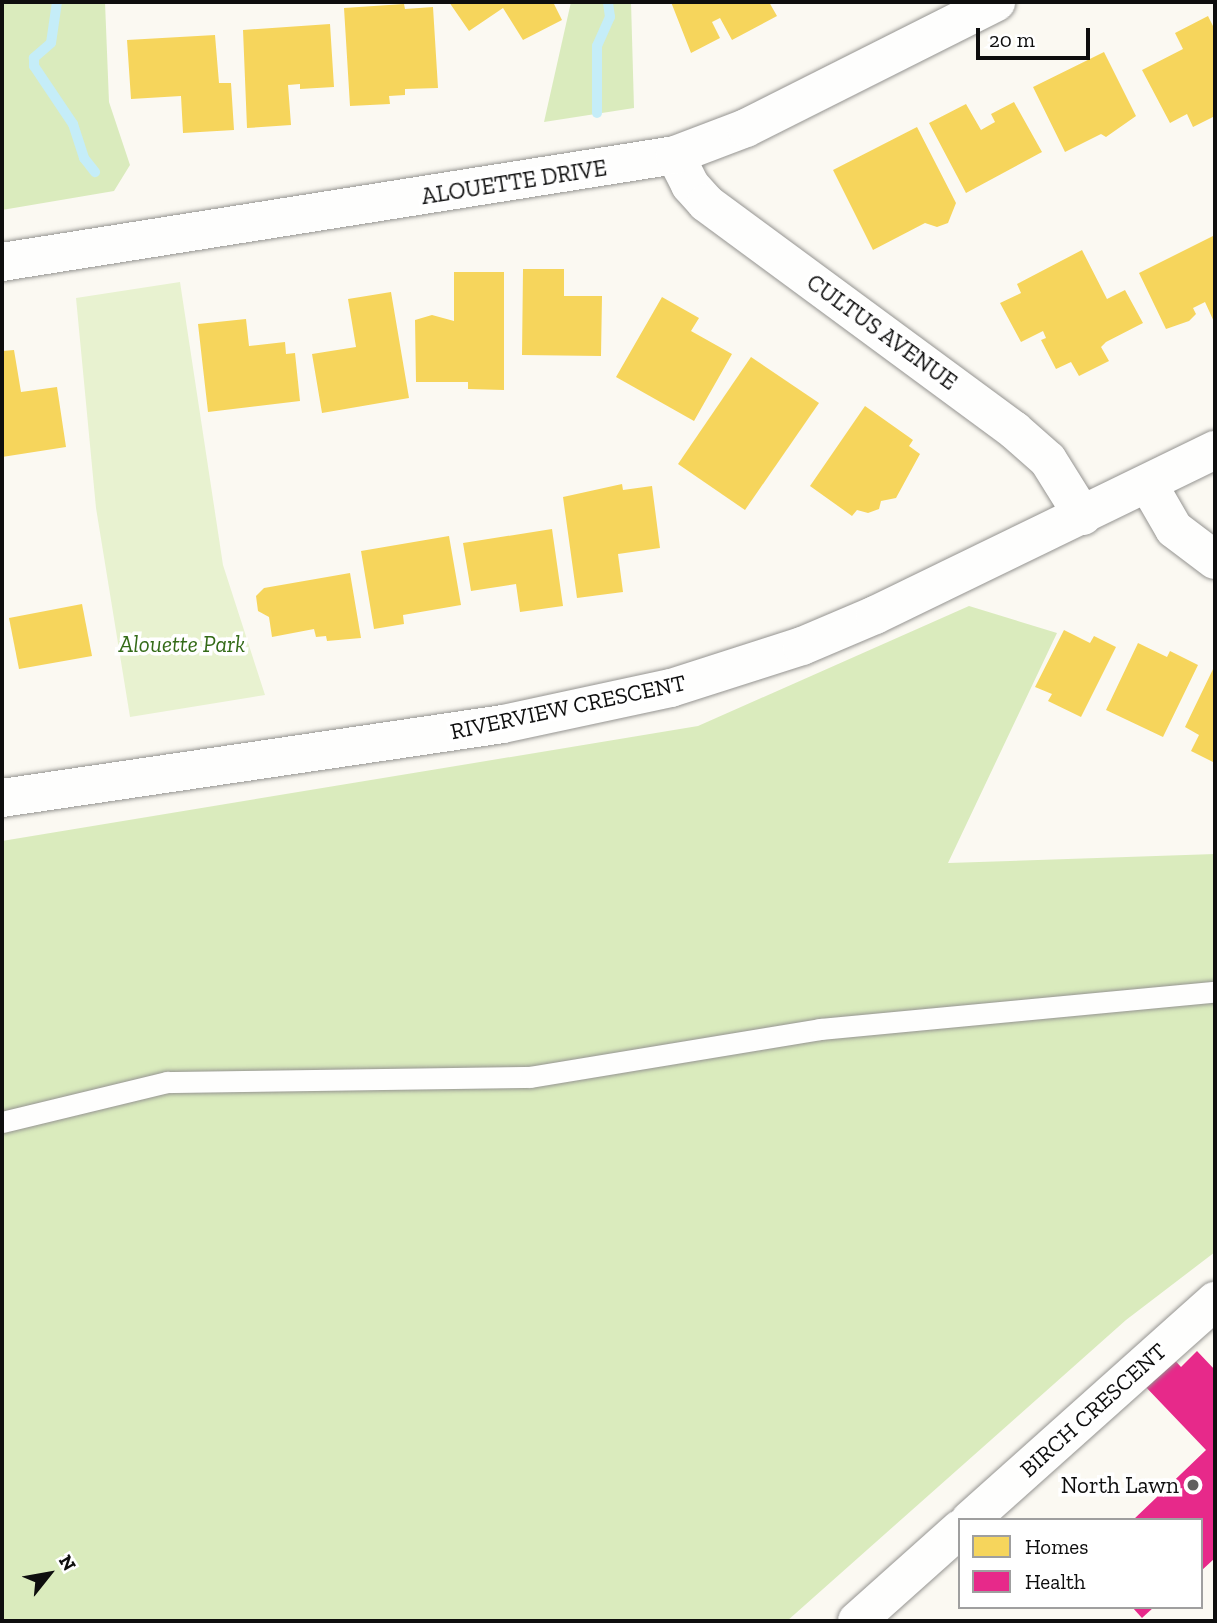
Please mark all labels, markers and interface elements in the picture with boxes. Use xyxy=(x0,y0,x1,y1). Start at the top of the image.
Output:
scale bar xyxy=(979,14,1093,58)
text: 20 m xyxy=(989,27,1035,52)
street label: ALOUETTE DRIVE xyxy=(419,154,609,210)
street label: CULTUS AVENUE xyxy=(801,268,963,396)
park label: Alouette Park xyxy=(119,630,245,658)
street label: RIVERVIEW CRESCENT xyxy=(447,668,689,746)
street label: BIRCH CRESCENT xyxy=(1014,1337,1172,1483)
place label: North Lawn xyxy=(1060,1471,1179,1499)
marker: North Lawn xyxy=(1185,1477,1201,1493)
legend xyxy=(958,1518,1203,1609)
text: Homes xyxy=(1025,1534,1088,1559)
north arrow xyxy=(14,1539,84,1609)
text: N xyxy=(54,1551,81,1575)
text: Health xyxy=(1025,1569,1086,1594)

